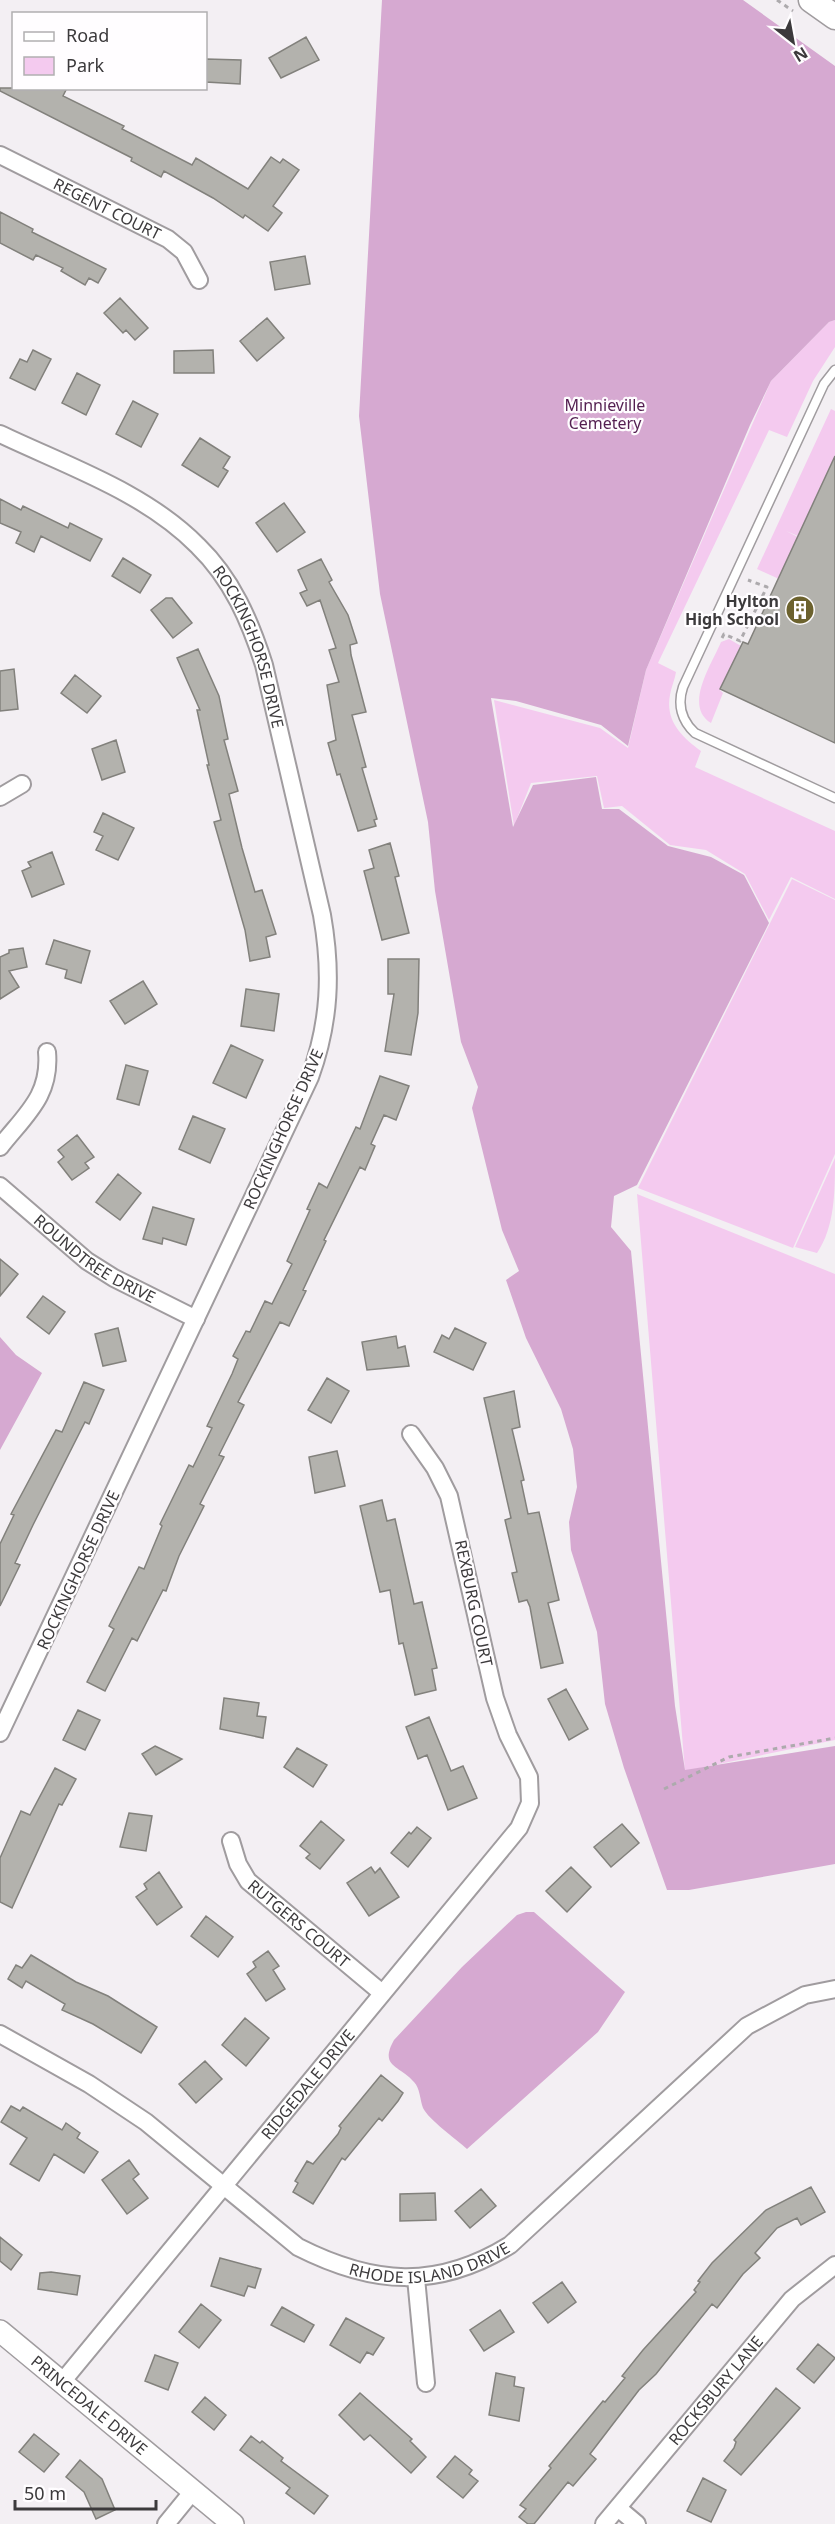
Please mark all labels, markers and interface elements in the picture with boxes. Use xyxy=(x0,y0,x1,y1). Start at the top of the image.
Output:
legend xyxy=(12,12,207,90)
north arrow xyxy=(763,12,823,72)
text: Road xyxy=(66,23,109,47)
text: N xyxy=(789,42,812,68)
text: Park xyxy=(66,53,104,77)
street label: REGENT COURT xyxy=(50,173,165,245)
park label: Minnieville Cemetery xyxy=(565,394,645,434)
street label: ROCKINGHORSE DRIVE xyxy=(208,561,289,730)
place label: Hylton High School xyxy=(685,590,779,630)
building icon: Hylton High School xyxy=(784,594,816,626)
street label: ROCKINGHORSE DRIVE xyxy=(238,1045,328,1213)
street label: ROUNDTREE DRIVE xyxy=(29,1209,159,1308)
street label: ROCKINGHORSE DRIVE xyxy=(31,1487,125,1653)
street label: REXBURG COURT xyxy=(450,1538,498,1668)
street label: RUTGERS COURT xyxy=(243,1874,355,1973)
street label: RIDGEDALE DRIVE xyxy=(256,2025,359,2144)
street label: RHODE ISLAND DRIVE xyxy=(347,2237,514,2288)
street label: ROCKSBURY LANE xyxy=(663,2331,768,2450)
street label: PRINCEDALE DRIVE xyxy=(27,2350,152,2460)
scale bar xyxy=(15,2473,156,2511)
text: 50 m xyxy=(24,2481,66,2505)

